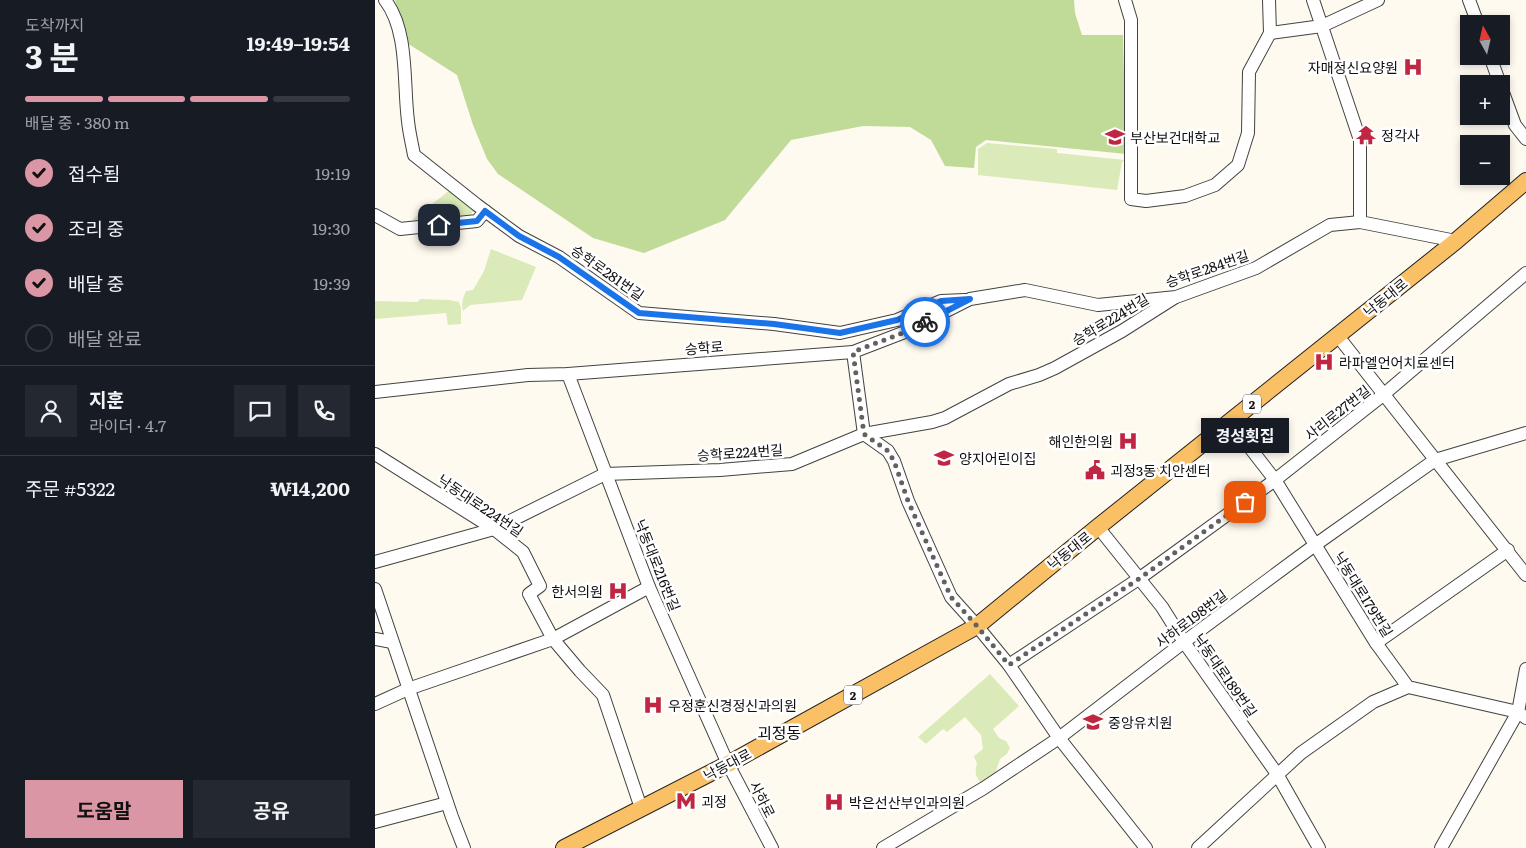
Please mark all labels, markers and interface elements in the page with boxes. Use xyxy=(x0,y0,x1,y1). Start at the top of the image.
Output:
text: 도착까지 xyxy=(25,12,84,36)
north arrow xyxy=(1460,15,1510,65)
map controls xyxy=(1460,15,1510,185)
text: 19:49–19:54 xyxy=(247,29,350,57)
text: 3 분 xyxy=(25,31,79,79)
hospital icon: 자매정신요양원 xyxy=(1402,56,1424,78)
place label: 자매정신요양원 xyxy=(1308,57,1398,77)
button: + xyxy=(1460,75,1510,125)
text: 배달 중 · 380 m xyxy=(25,110,130,134)
temple icon: 정각사 xyxy=(1355,124,1377,146)
place label: 정각사 xyxy=(1381,125,1420,145)
school or university icon: 부산보건대학교 xyxy=(1104,126,1126,148)
place label: 부산보건대학교 xyxy=(1130,127,1220,147)
button: − xyxy=(1460,135,1510,185)
icon: check xyxy=(25,159,53,187)
text: 접수됨 xyxy=(68,159,120,187)
text: 19:19 xyxy=(315,161,350,185)
pin xyxy=(418,204,460,246)
icon: home xyxy=(425,211,453,239)
icon: check xyxy=(25,214,53,242)
text: 조리 중 xyxy=(68,214,124,242)
text: 19:30 xyxy=(312,216,350,240)
street label: 승학로281번길 xyxy=(567,239,649,305)
street label: 승학로284번길 xyxy=(1163,244,1251,292)
icon: check xyxy=(25,269,53,297)
text: 배달 중 xyxy=(68,269,124,297)
text: 19:39 xyxy=(313,271,350,295)
street label: 낙동대로 xyxy=(1359,273,1411,321)
street label: 승학로224번길 xyxy=(1068,288,1152,350)
courier xyxy=(900,297,950,347)
icon: bike xyxy=(911,308,939,336)
text: 배달 완료 xyxy=(68,324,142,352)
street label: 승학로 xyxy=(684,335,724,359)
hospital icon: 라파엘언어치료센터 xyxy=(1313,351,1335,373)
place label: 라파엘언어치료센터 xyxy=(1339,352,1455,372)
street label: 사리로27번길 xyxy=(1300,380,1374,444)
button: person xyxy=(25,385,77,437)
text: 지훈 xyxy=(89,385,124,413)
button: chat xyxy=(234,385,286,437)
button: phone xyxy=(298,385,350,437)
road number: 2 xyxy=(1243,394,1261,414)
text: 라이더 · 4.7 xyxy=(89,413,166,437)
callout: 경성횟집 xyxy=(1201,417,1289,452)
text: 경성횟집 xyxy=(1216,423,1274,447)
hospital icon: 해인한의원 xyxy=(1117,430,1139,452)
place label: 해인한의원 xyxy=(1049,431,1113,451)
street label: 승학로224번길 xyxy=(696,439,784,465)
school or university icon: 양지어린이집 xyxy=(933,447,955,469)
place label: 양지어린이집 xyxy=(959,448,1036,468)
public building icon: 괴정3동 치안센터 xyxy=(1084,459,1106,481)
place label: 괴정3동 치안센터 xyxy=(1110,460,1211,480)
street label: 낙동대로224번길 xyxy=(434,469,528,541)
text: 주문 #5322 xyxy=(25,474,115,502)
text: ₩14,200 xyxy=(271,474,350,502)
pin xyxy=(1224,481,1266,523)
icon: bag xyxy=(1231,488,1259,516)
street label: 낙동대로216번길 xyxy=(630,516,686,614)
street label: 낙동대로 xyxy=(1043,526,1095,574)
street label: 낙동대로179번길 xyxy=(1330,548,1398,640)
hospital icon: 한서의원 xyxy=(607,580,629,602)
place label: 한서의원 xyxy=(551,581,603,601)
street label: 사하로198번길 xyxy=(1151,584,1231,652)
street label: 낙동대로189번길 xyxy=(1190,629,1262,721)
road number: 2 xyxy=(844,686,862,704)
hospital icon: 우정훈신경정신과의원 xyxy=(642,694,664,716)
place label: 우정훈신경정신과의원 xyxy=(668,695,797,715)
school or university icon: 중앙유치원 xyxy=(1082,711,1104,733)
place label: 중앙유치원 xyxy=(1108,712,1172,732)
district label: 괴정동 xyxy=(757,720,801,744)
street label: 낙동대로 xyxy=(700,743,755,785)
street label: 사하로 xyxy=(745,777,781,821)
button: 도움말 xyxy=(25,780,183,838)
button: 공유 xyxy=(193,780,350,838)
metro station icon: 괴정 xyxy=(675,790,697,812)
place label: 괴정 xyxy=(701,791,727,811)
hospital icon: 박은선산부인과의원 xyxy=(823,791,845,813)
place label: 박은선산부인과의원 xyxy=(849,792,965,812)

